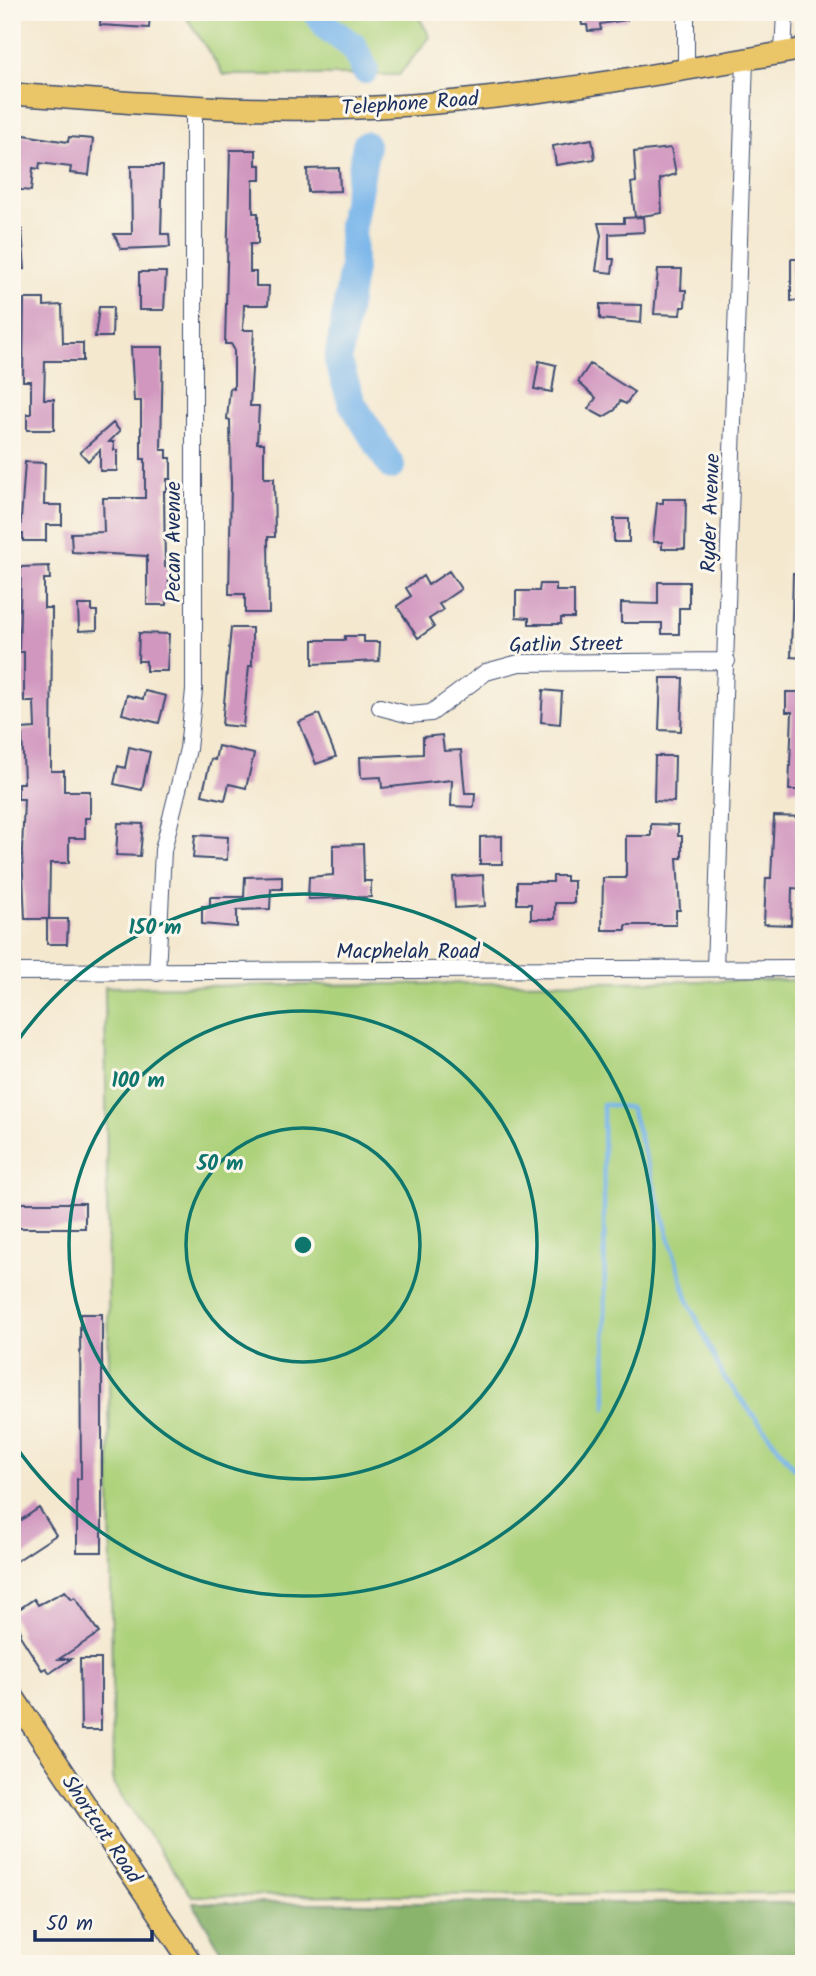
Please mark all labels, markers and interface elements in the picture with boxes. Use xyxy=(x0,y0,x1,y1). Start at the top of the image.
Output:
street label: Telephone Road xyxy=(340,83,480,126)
street label: Ryder Avenue xyxy=(693,452,730,573)
street label: Pecan Avenue xyxy=(158,481,191,603)
street label: Gatlin Street xyxy=(509,628,624,663)
text: 150 m xyxy=(128,912,182,945)
street label: Macphelah Road xyxy=(336,936,480,969)
text: 100 m xyxy=(111,1065,165,1098)
text: 50 m xyxy=(196,1148,243,1181)
centre of rings xyxy=(291,1233,315,1257)
street label: Shortcut Road xyxy=(52,1769,150,1891)
scale bar xyxy=(35,1899,152,1943)
text: 50 m xyxy=(46,1908,93,1941)

